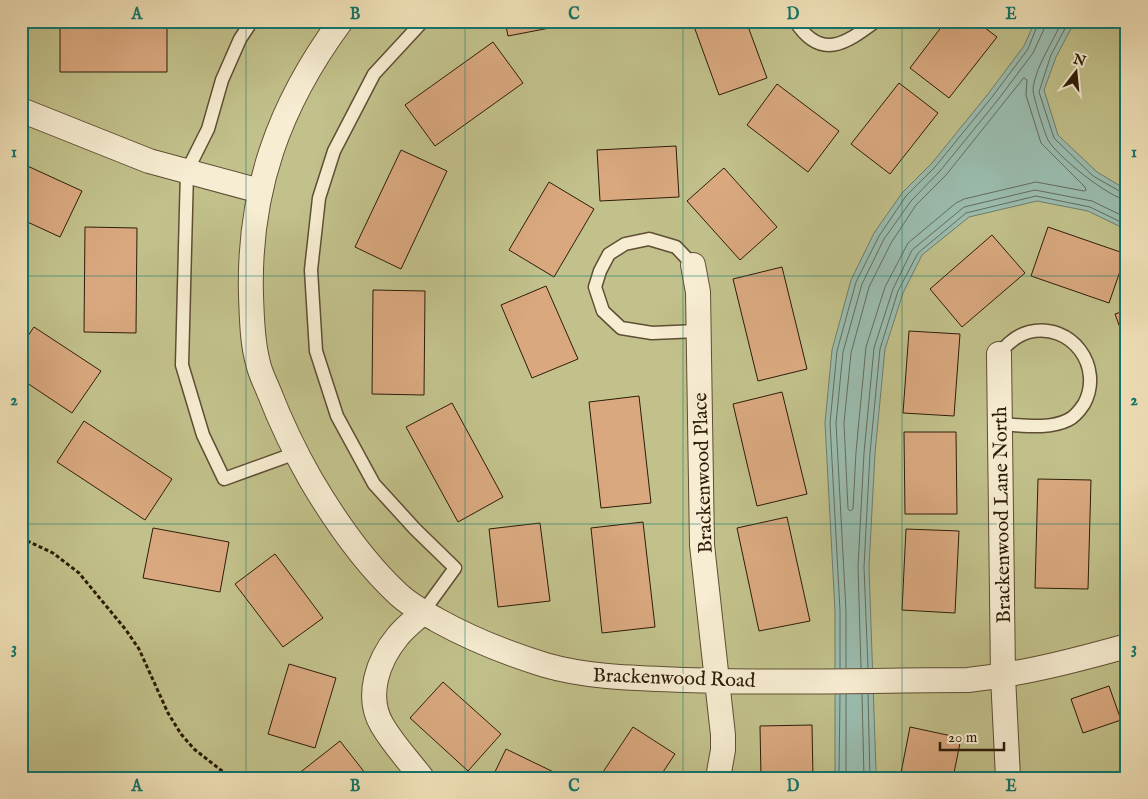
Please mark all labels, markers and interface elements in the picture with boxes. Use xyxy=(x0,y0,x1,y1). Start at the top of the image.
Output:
text: A xyxy=(131,5,144,25)
text: B xyxy=(350,5,361,25)
text: C xyxy=(568,5,580,25)
text: D xyxy=(787,5,800,25)
text: E xyxy=(1005,5,1017,25)
north arrow xyxy=(1050,48,1100,98)
text: N xyxy=(1070,50,1088,71)
text: 1 xyxy=(11,143,17,163)
text: 1 xyxy=(1131,143,1137,163)
text: 2 xyxy=(10,391,18,411)
text: 2 xyxy=(1130,391,1138,411)
street label: Brackenwood Place xyxy=(688,392,719,554)
street label: Brackenwood Lane North xyxy=(988,406,1017,624)
text: 3 xyxy=(11,639,17,659)
text: 3 xyxy=(1131,639,1137,659)
street label: Brackenwood Road xyxy=(592,663,756,694)
scale bar xyxy=(940,719,1004,751)
text: 20 m xyxy=(948,728,978,747)
text: A xyxy=(131,777,144,797)
text: B xyxy=(350,777,361,797)
text: C xyxy=(568,777,580,797)
text: D xyxy=(787,777,800,797)
text: E xyxy=(1005,777,1017,797)

